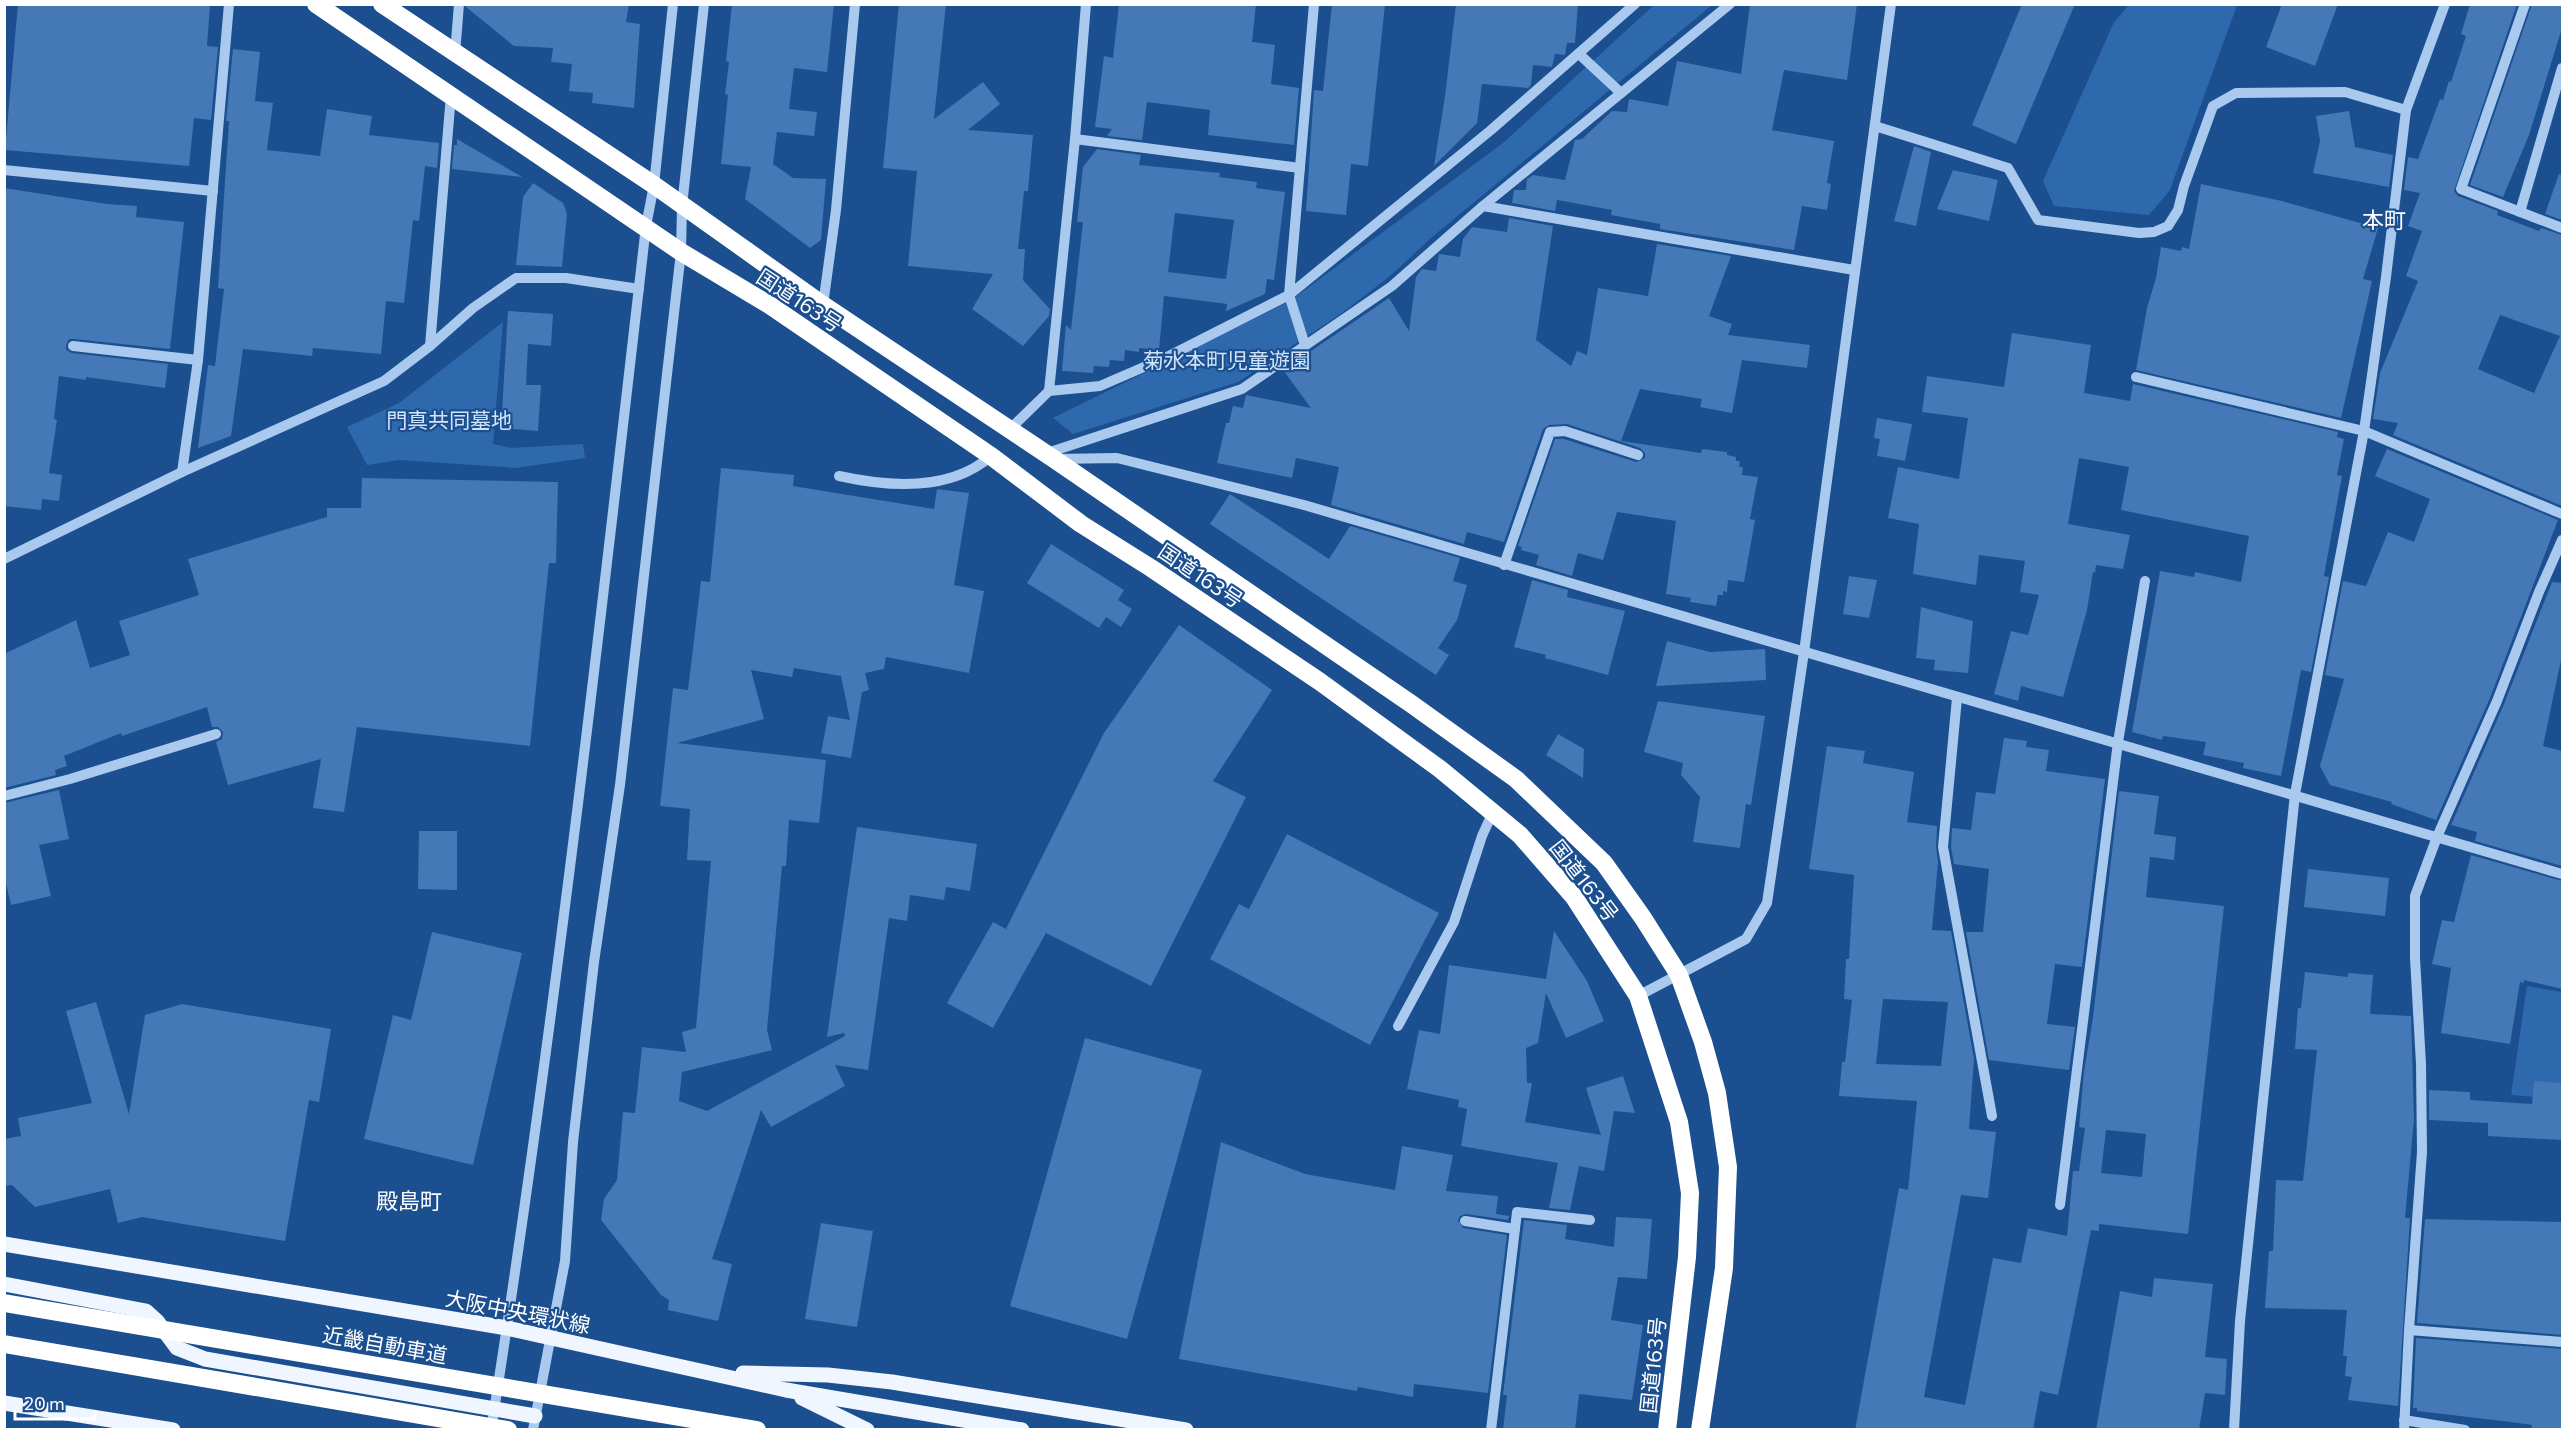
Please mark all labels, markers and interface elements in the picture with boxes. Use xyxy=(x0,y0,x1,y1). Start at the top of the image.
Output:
district label: 本町 xyxy=(2362,206,2406,233)
street label: 国道163号 xyxy=(753,263,847,337)
park label: 菊水本町児童遊園 xyxy=(1143,347,1311,372)
park label: 門真共同墓地 xyxy=(386,407,512,432)
street label: 国道163号 xyxy=(1154,538,1248,612)
street label: 国道163号 xyxy=(1545,834,1625,926)
district label: 殿島町 xyxy=(376,1187,442,1214)
street label: 大阪中央環状線 xyxy=(443,1285,593,1337)
street label: 国道163号 xyxy=(1635,1316,1669,1414)
street label: 近畿自動車道 xyxy=(321,1321,449,1367)
scale bar xyxy=(15,1383,94,1421)
text: 20 m xyxy=(24,1392,65,1414)

